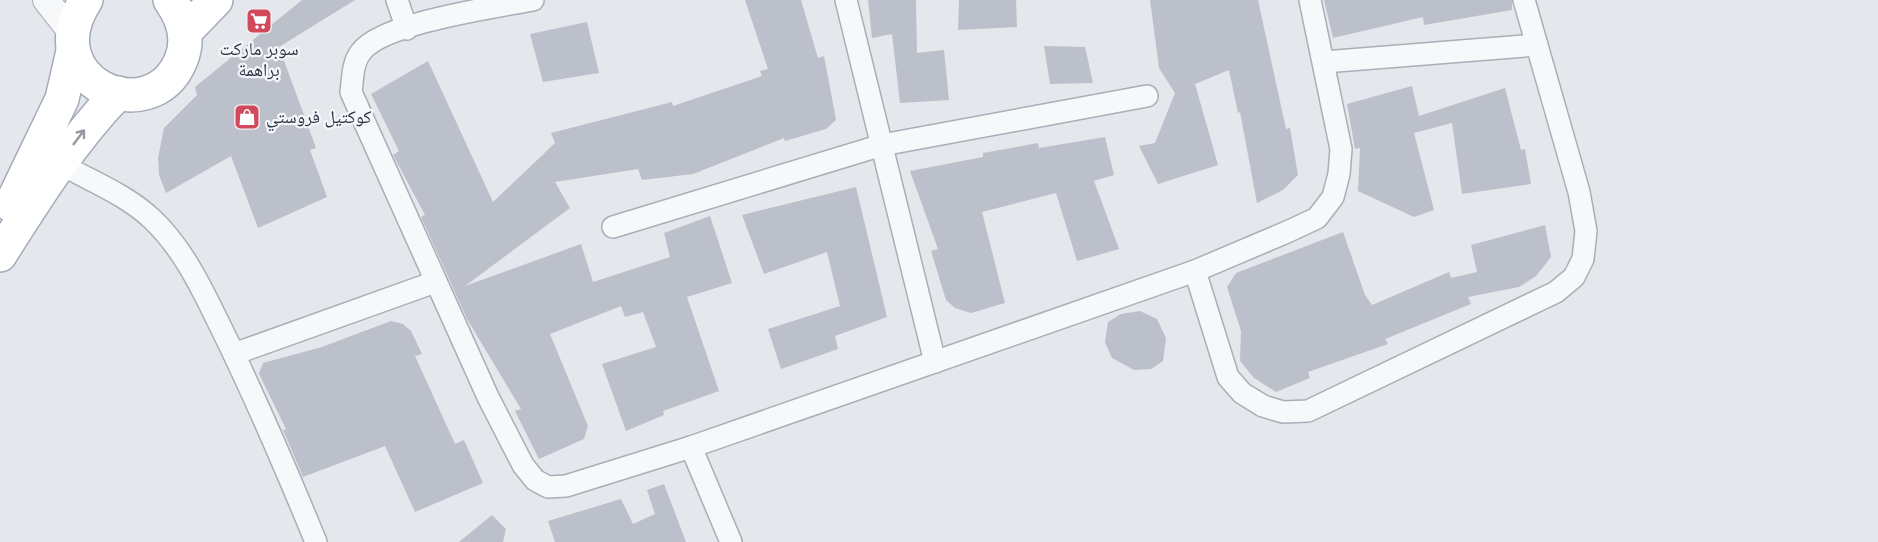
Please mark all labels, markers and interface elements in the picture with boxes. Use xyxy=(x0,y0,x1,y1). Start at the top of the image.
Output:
supermarket icon: سوبر ماركت براهمة xyxy=(244,6,274,36)
place label: سوبر ماركت براهمة xyxy=(220,38,298,81)
shop icon: كوكتيل فروستي xyxy=(232,102,262,132)
place label: كوكتيل فروستي xyxy=(266,106,372,132)
one-way arrow xyxy=(73,129,85,145)

